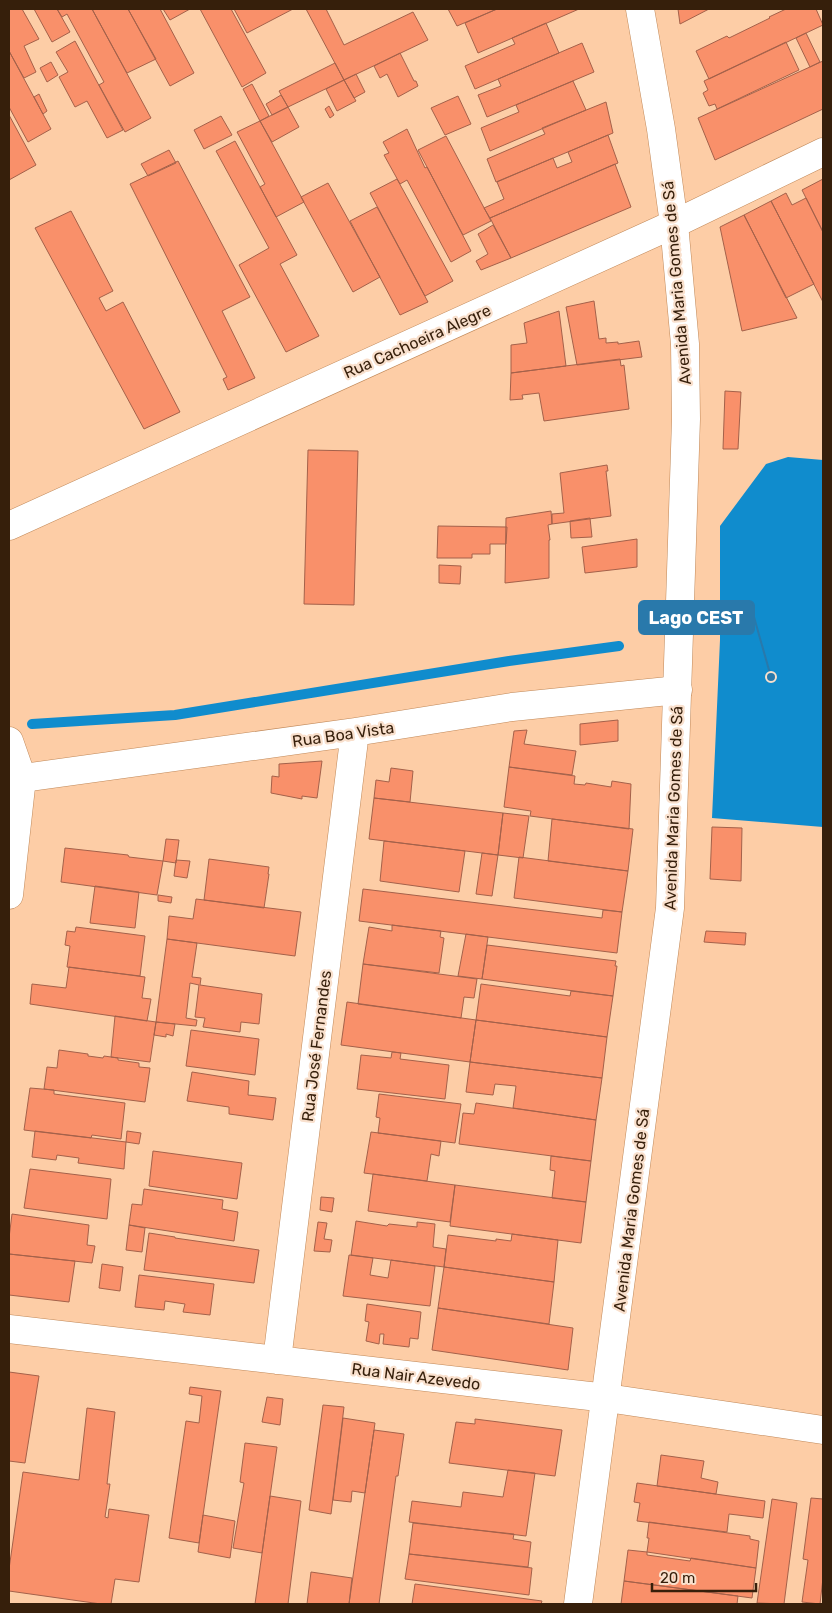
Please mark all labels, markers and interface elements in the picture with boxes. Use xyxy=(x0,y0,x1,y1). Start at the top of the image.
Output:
street label: Avenida Maria Gomes de Sá xyxy=(658,180,695,386)
street label: Rua Cachoeira Alegre xyxy=(341,300,494,383)
callout: Lago CEST xyxy=(639,601,754,634)
text: Lago CEST xyxy=(649,607,743,629)
street label: Avenida Maria Gomes de Sá xyxy=(660,706,687,910)
street label: Rua Boa Vista xyxy=(291,718,395,751)
street label: Rua José Fernandes xyxy=(298,969,335,1123)
street label: Avenida Maria Gomes de Sá xyxy=(610,1107,653,1313)
street label: Rua Nair Azevedo xyxy=(350,1359,481,1394)
scale bar xyxy=(652,1560,756,1592)
text: 20 m xyxy=(660,1569,695,1587)

